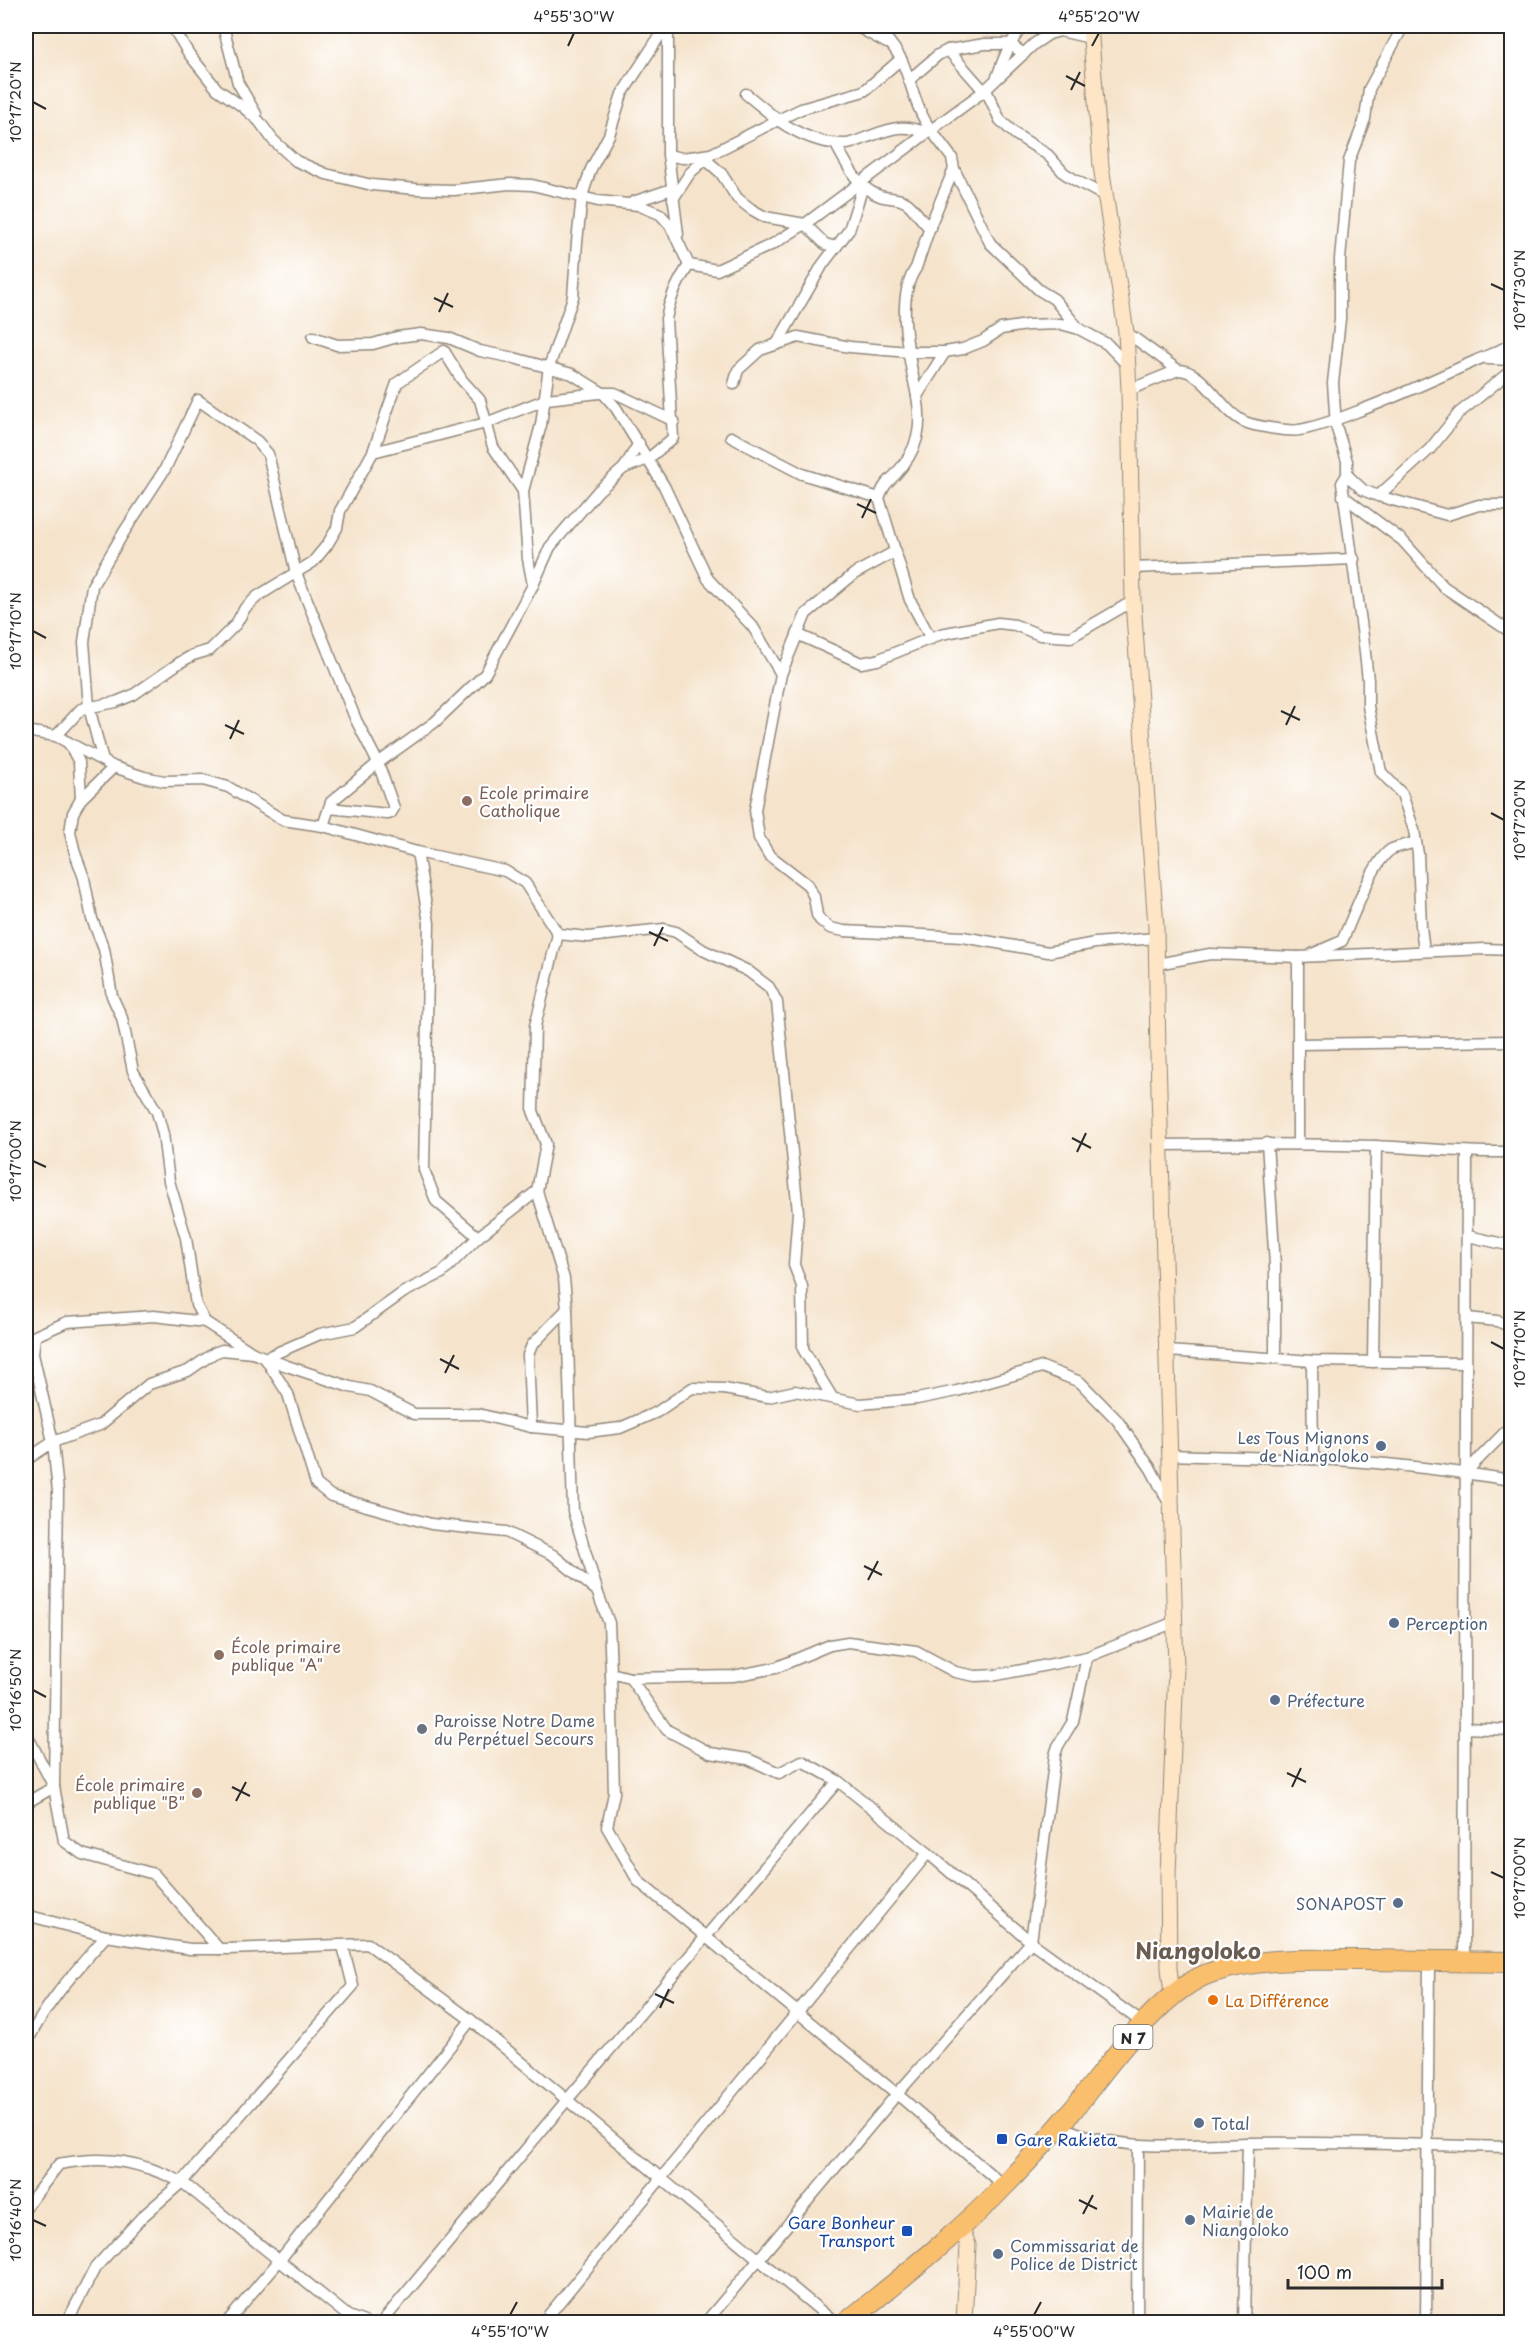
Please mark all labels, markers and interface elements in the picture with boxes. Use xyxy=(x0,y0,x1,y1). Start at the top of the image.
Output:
text: 4°55'30"W xyxy=(534,4,615,27)
text: 4°55'20"W xyxy=(1058,4,1140,27)
text: 10°17'20"N xyxy=(3,61,26,143)
text: 10°17'30"N xyxy=(1507,249,1530,331)
text: 10°17'10"N xyxy=(3,592,26,670)
text: 10°17'20"N xyxy=(1507,779,1530,861)
place label: Ecole primaire Catholique xyxy=(479,780,589,822)
marker: Ecole primaire Catholique xyxy=(460,794,474,808)
text: 10°17'00"N xyxy=(3,1120,26,1202)
text: 10°17'10"N xyxy=(1507,1310,1530,1388)
place label: Les Tous Mignons de Niangoloko xyxy=(1237,1425,1369,1467)
marker: Les Tous Mignons de Niangoloko xyxy=(1374,1439,1388,1453)
place label: Perception xyxy=(1406,1611,1488,1635)
marker: Perception xyxy=(1387,1616,1401,1630)
place label: École primaire publique "A" xyxy=(231,1634,341,1676)
marker: École primaire publique "A" xyxy=(212,1648,226,1662)
text: 10°16'50"N xyxy=(3,1649,26,1731)
place label: Préfecture xyxy=(1287,1688,1365,1712)
marker: Préfecture xyxy=(1268,1693,1282,1707)
place label: Paroisse Notre Dame du Perpétuel Secours xyxy=(434,1708,595,1750)
marker: Paroisse Notre Dame du Perpétuel Secours xyxy=(415,1722,429,1736)
place label: École primaire publique "B" xyxy=(75,1772,185,1814)
marker: École primaire publique "B" xyxy=(190,1786,204,1800)
text: 10°17'00"N xyxy=(1507,1837,1530,1919)
place label: SONAPOST xyxy=(1296,1891,1386,1915)
marker: SONAPOST xyxy=(1391,1896,1405,1910)
district label: Niangoloko xyxy=(1135,1933,1261,1966)
place label: La Différence xyxy=(1225,1988,1330,2012)
marker: La Différence xyxy=(1206,1993,1220,2007)
road number: N 7 xyxy=(1114,2025,1152,2049)
place label: Total xyxy=(1211,2111,1250,2135)
marker: Total xyxy=(1192,2116,1206,2130)
place label: Gare Rakieta xyxy=(1014,2127,1118,2151)
marker: Gare Rakieta xyxy=(995,2132,1009,2146)
text: 10°16'40"N xyxy=(3,2178,26,2262)
place label: Mairie de Niangoloko xyxy=(1202,2199,1289,2241)
place label: Gare Bonheur Transport xyxy=(788,2210,896,2252)
marker: Mairie de Niangoloko xyxy=(1183,2213,1197,2227)
marker: Gare Bonheur Transport xyxy=(900,2224,914,2238)
place label: Commissariat de Police de District xyxy=(1010,2233,1139,2275)
marker: Commissariat de Police de District xyxy=(991,2247,1005,2261)
scale bar xyxy=(1288,2252,1442,2290)
text: 100 m xyxy=(1297,2258,1352,2285)
text: 4°55'10"W xyxy=(471,2319,550,2342)
text: 4°55'00"W xyxy=(993,2319,1076,2342)

